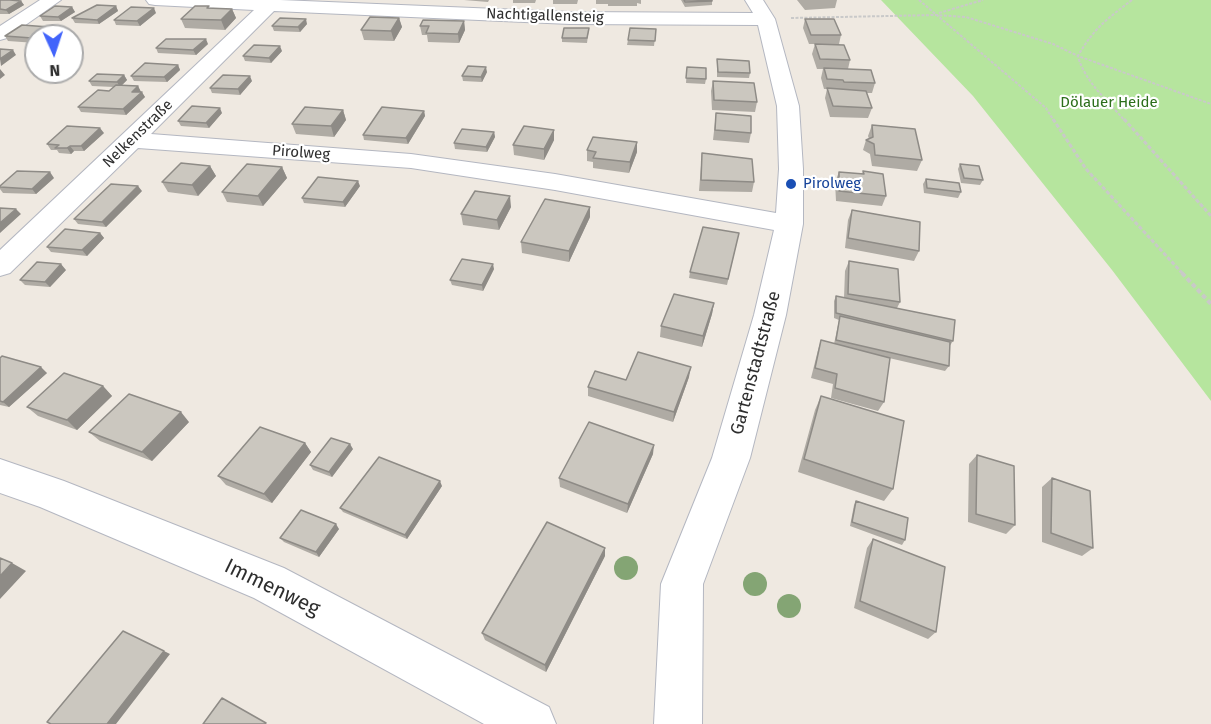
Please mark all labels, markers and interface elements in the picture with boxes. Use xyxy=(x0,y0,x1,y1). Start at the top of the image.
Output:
street label: Nachtigallensteig xyxy=(486,5,604,27)
north arrow xyxy=(24,24,84,84)
text: N xyxy=(49,61,61,80)
park label: Dölauer Heide xyxy=(1060,94,1158,112)
street label: Nelkenstraße xyxy=(99,96,177,172)
street label: Pirolweg xyxy=(271,142,331,164)
place label: Pirolweg xyxy=(803,175,861,193)
marker: Pirolweg xyxy=(784,177,798,191)
street label: Gartenstadtstraße xyxy=(726,289,786,437)
street label: Immenweg xyxy=(220,554,324,622)

